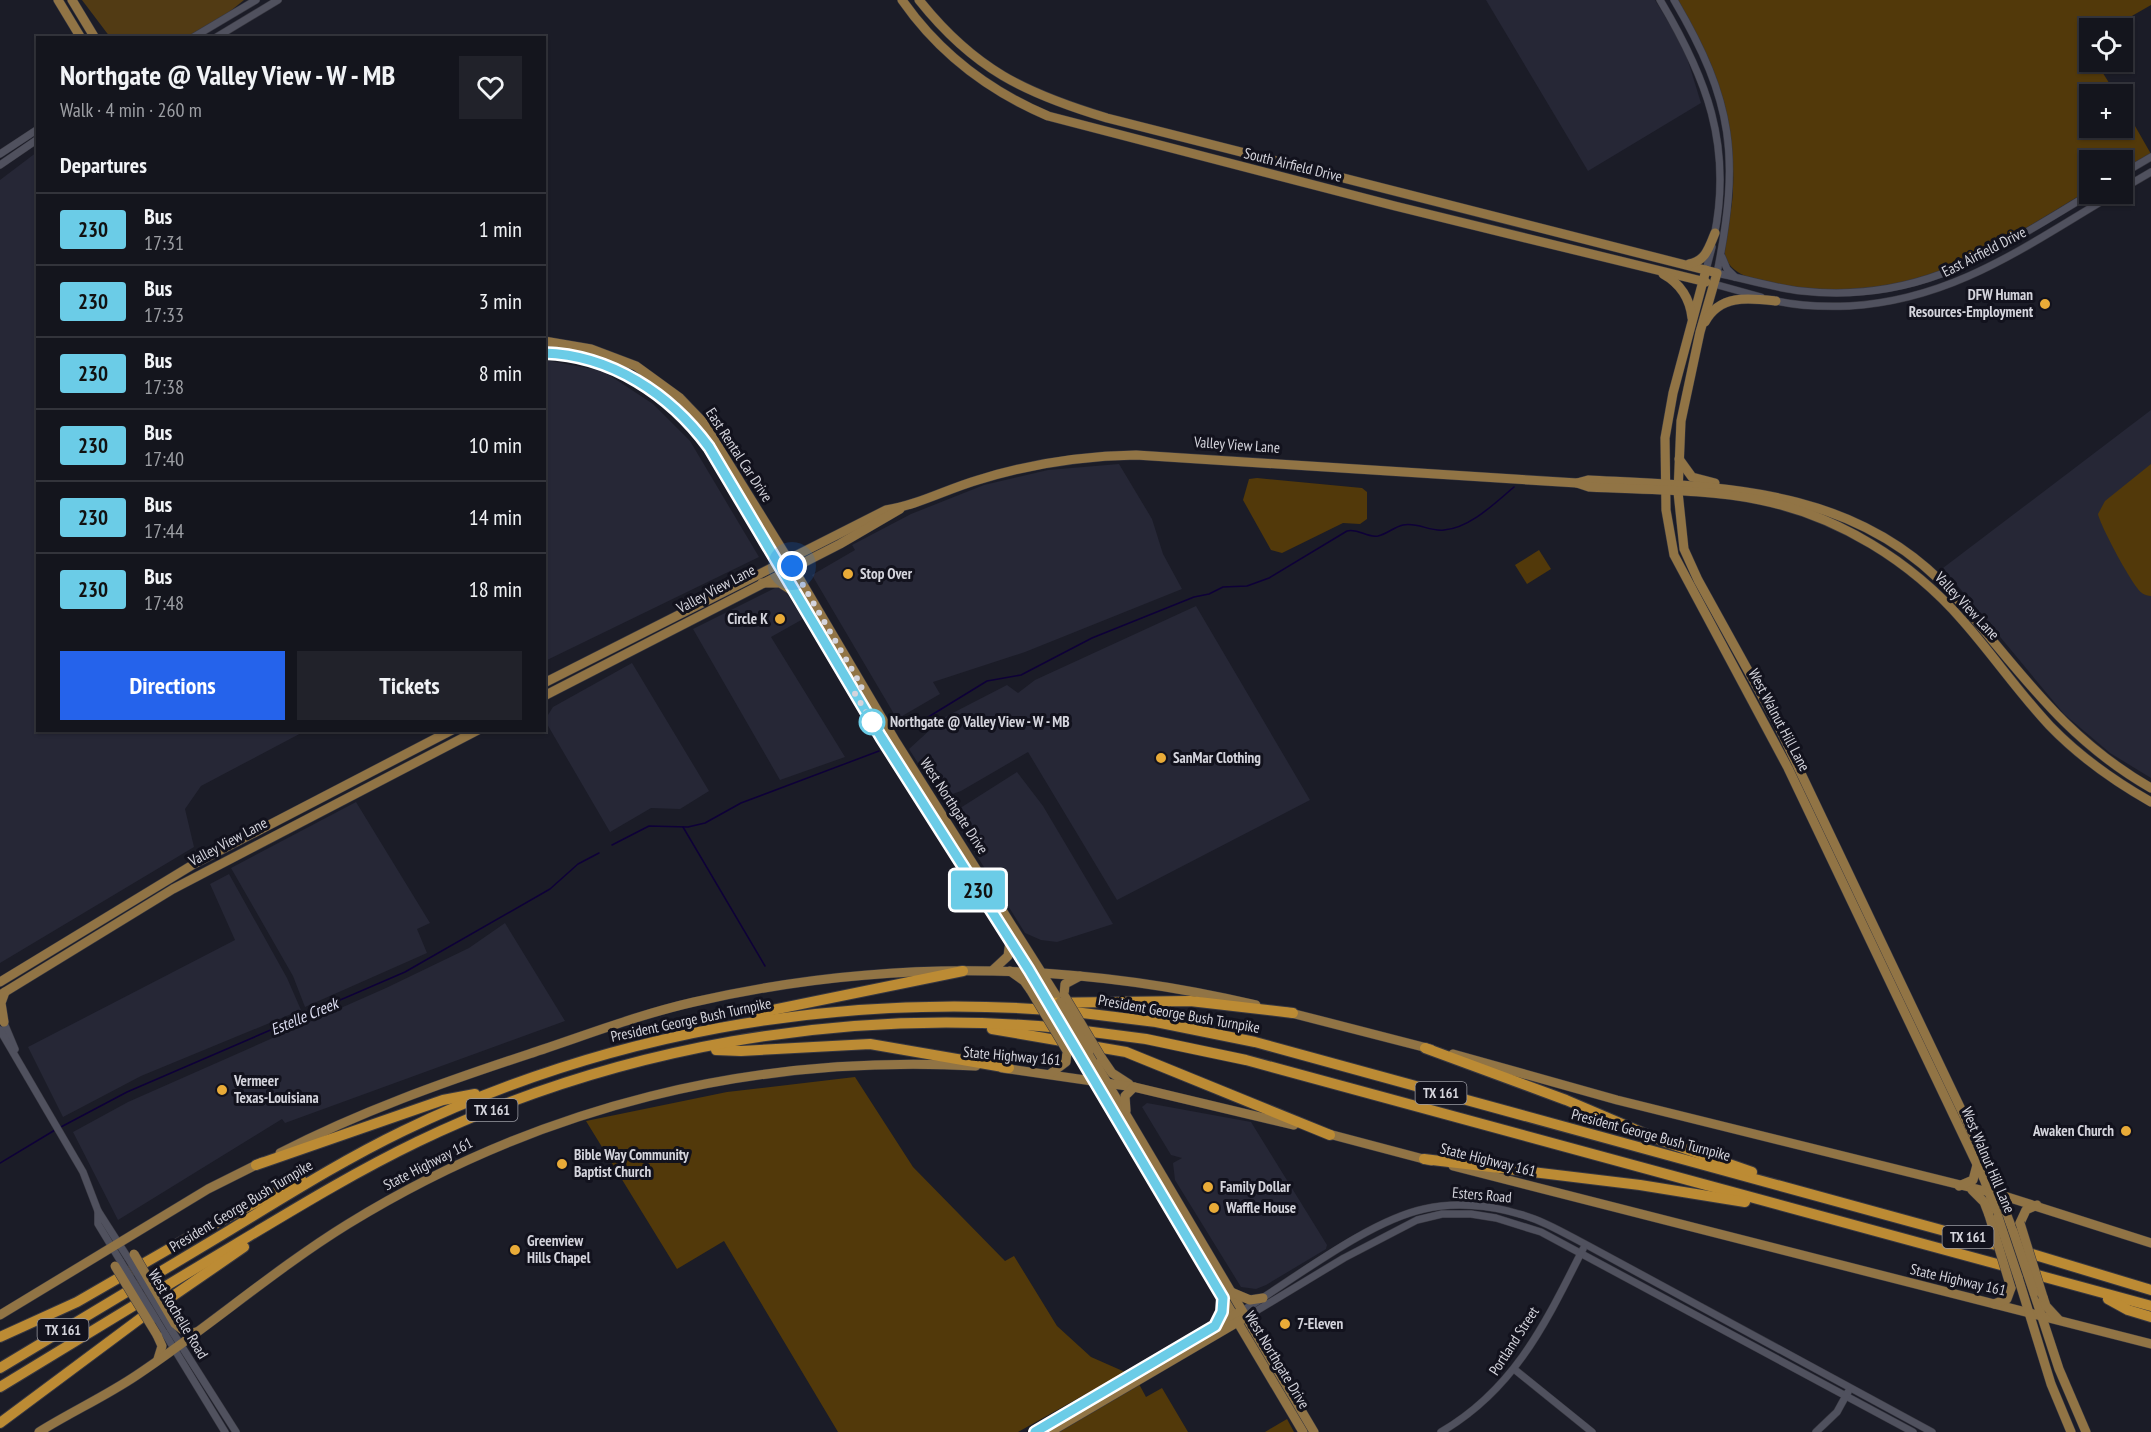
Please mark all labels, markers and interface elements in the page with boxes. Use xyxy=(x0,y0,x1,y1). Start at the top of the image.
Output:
map controls xyxy=(2079,18,2133,204)
button: locate xyxy=(2079,18,2133,72)
text: Northgate @ Valley View - W - MB xyxy=(60,56,395,93)
button: heart xyxy=(459,56,522,119)
button: + xyxy=(2079,84,2133,138)
text: Walk · 4 min · 260 m xyxy=(60,97,202,123)
street label: South Airfield Drive xyxy=(1242,143,1344,186)
button: − xyxy=(2079,150,2133,204)
text: Departures xyxy=(60,151,147,179)
text: Bus xyxy=(144,202,172,230)
text: 1 min xyxy=(479,215,522,243)
text: 230 xyxy=(78,216,108,243)
street label: East Airfield Drive xyxy=(1938,222,2029,281)
text: 17:31 xyxy=(144,230,184,256)
text: Bus xyxy=(144,274,172,302)
place label: DFW Human Resources-Employment xyxy=(1909,285,2034,321)
text: 3 min xyxy=(479,287,522,315)
text: 230 xyxy=(78,288,108,315)
marker: DFW Human Resources-Employment xyxy=(2038,297,2052,311)
text: 17:33 xyxy=(144,302,184,328)
text: Bus xyxy=(144,346,172,374)
text: 8 min xyxy=(479,359,522,387)
text: 230 xyxy=(78,360,108,387)
text: 17:38 xyxy=(144,374,184,400)
street label: East Rental Car Drive xyxy=(702,404,777,505)
text: Bus xyxy=(144,418,172,446)
text: 10 min xyxy=(469,431,522,459)
text: 230 xyxy=(78,432,108,459)
street label: Valley View Lane xyxy=(1192,432,1281,457)
text: 17:40 xyxy=(144,446,184,472)
text: Bus xyxy=(144,490,172,518)
text: 14 min xyxy=(469,503,522,531)
text: 230 xyxy=(78,504,108,531)
text: 17:44 xyxy=(144,518,184,544)
your location xyxy=(777,551,807,581)
street label: Valley View Lane xyxy=(672,560,758,618)
text: Bus xyxy=(144,562,172,590)
place label: Stop Over xyxy=(860,564,913,583)
marker: Stop Over xyxy=(841,567,855,581)
street label: Valley View Lane xyxy=(1930,567,2004,644)
text: 18 min xyxy=(469,575,522,603)
text: 230 xyxy=(78,576,108,603)
text: 17:48 xyxy=(144,590,184,616)
place label: Circle K xyxy=(727,609,768,628)
marker: Circle K xyxy=(773,612,787,626)
button: Directions xyxy=(60,651,285,720)
button: Tickets xyxy=(297,651,522,720)
street label: West Walnut Hill Lane xyxy=(1744,665,1814,774)
marker: Northgate @ Valley View - W - MB xyxy=(859,709,885,735)
place label: Northgate @ Valley View - W - MB xyxy=(890,712,1070,731)
place label: SanMar Clothing xyxy=(1173,748,1261,767)
marker: SanMar Clothing xyxy=(1154,751,1168,765)
street label: West Northgate Drive xyxy=(916,754,993,857)
street label: Valley View Lane xyxy=(184,813,270,871)
line badge: 230 xyxy=(944,870,1012,910)
text: 230 xyxy=(963,877,993,904)
street label: President George Bush Turnpike xyxy=(1097,990,1261,1037)
water label: Estelle Creek xyxy=(267,992,342,1039)
street label: President George Bush Turnpike xyxy=(609,993,773,1046)
street label: State Highway 161 xyxy=(963,1042,1062,1069)
place label: Vermeer Texas-Louisiana xyxy=(233,1071,319,1107)
road number: TX 161 xyxy=(1416,1082,1466,1104)
marker: Vermeer Texas-Louisiana xyxy=(215,1083,229,1097)
road number: TX 161 xyxy=(466,1099,518,1121)
street label: President George Bush Turnpike xyxy=(1570,1104,1733,1165)
street label: West Walnut Hill Lane xyxy=(1958,1104,2019,1216)
place label: Awaken Church xyxy=(2032,1121,2114,1140)
marker: Awaken Church xyxy=(2119,1124,2133,1138)
street label: State Highway 161 xyxy=(380,1133,476,1194)
street label: State Highway 161 xyxy=(1438,1138,1538,1181)
place label: Bible Way Community Baptist Church xyxy=(574,1145,690,1181)
street label: President George Bush Turnpike xyxy=(166,1155,316,1256)
marker: Bible Way Community Baptist Church xyxy=(555,1157,569,1171)
place label: Family Dollar xyxy=(1220,1177,1291,1196)
marker: Family Dollar xyxy=(1201,1180,1215,1194)
street label: Esters Road xyxy=(1452,1182,1513,1207)
place label: Waffle House xyxy=(1225,1198,1296,1217)
marker: Waffle House xyxy=(1207,1201,1221,1215)
road number: TX 161 xyxy=(1942,1226,1994,1248)
place label: Greenview Hills Chapel xyxy=(527,1231,591,1267)
marker: Greenview Hills Chapel xyxy=(508,1243,522,1257)
street label: State Highway 161 xyxy=(1908,1259,2008,1300)
street label: West Rochelle Road xyxy=(144,1265,213,1362)
street label: Portland Street xyxy=(1484,1303,1543,1379)
street label: West Northgate Drive xyxy=(1241,1307,1314,1412)
place label: 7-Eleven xyxy=(1297,1314,1344,1333)
marker: 7-Eleven xyxy=(1278,1317,1292,1331)
road number: TX 161 xyxy=(38,1319,88,1341)

